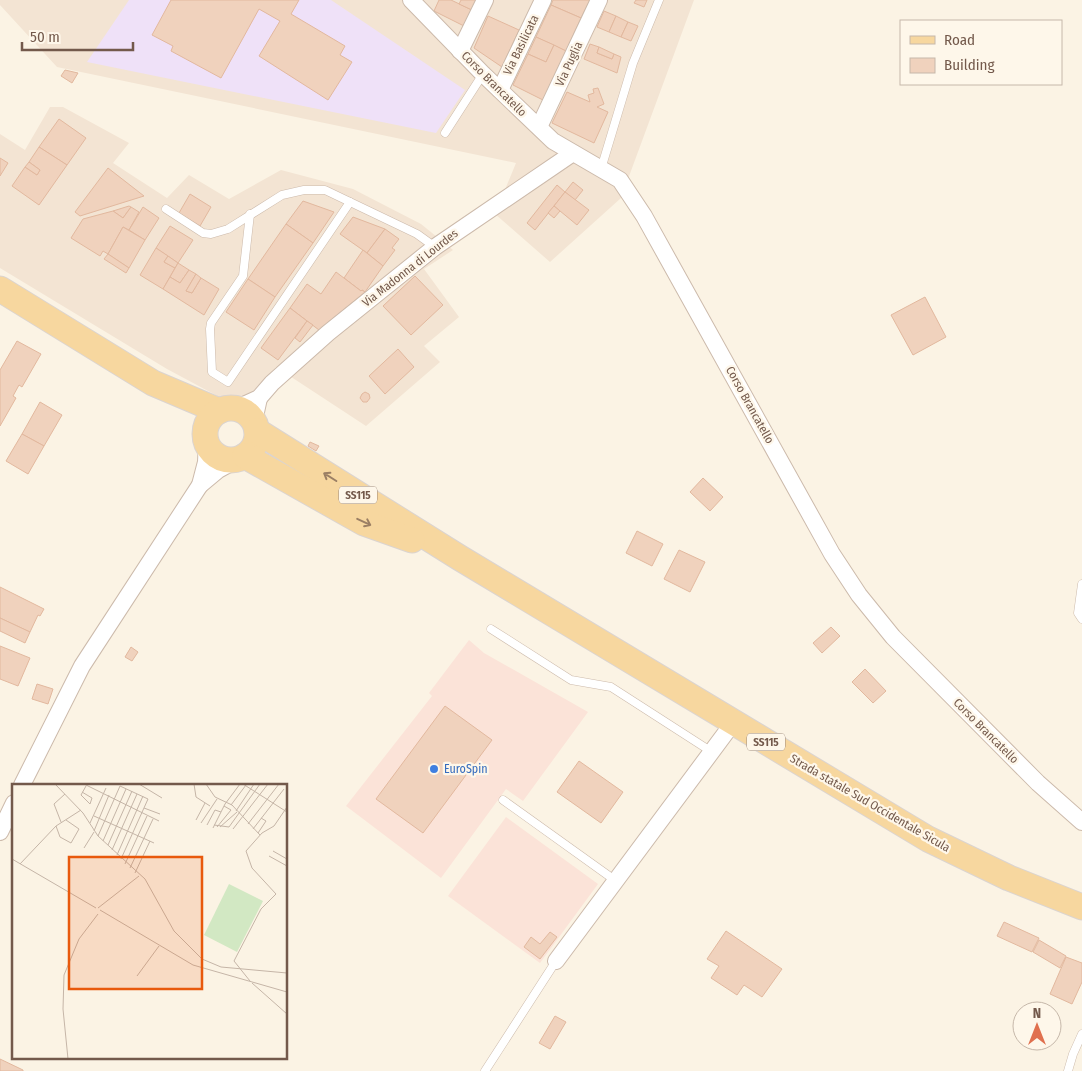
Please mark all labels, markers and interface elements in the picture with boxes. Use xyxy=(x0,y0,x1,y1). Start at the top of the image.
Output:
street label: Via Basilicata xyxy=(500,13,542,77)
scale bar xyxy=(22,20,134,52)
legend xyxy=(900,20,1062,85)
text: 50 m xyxy=(30,28,60,46)
text: Road xyxy=(944,31,975,49)
street label: Via Puglia xyxy=(553,39,585,89)
street label: Corso Brancatello xyxy=(459,49,529,119)
text: Building xyxy=(944,56,995,74)
street label: Via Madonna di Lourdes xyxy=(359,226,461,310)
street label: Corso Brancatello xyxy=(723,364,777,446)
one-way arrow xyxy=(323,471,337,481)
road number: SS115 xyxy=(339,486,377,504)
one-way arrow xyxy=(356,518,371,527)
street label: Corso Brancatello xyxy=(951,696,1021,766)
road number: SS115 xyxy=(747,734,785,750)
street label: Strada statale Sud Occidentale Sicula xyxy=(787,751,953,855)
place label: EuroSpin xyxy=(444,762,488,776)
marker: EuroSpin xyxy=(428,763,440,775)
inset map xyxy=(12,784,288,1058)
north arrow xyxy=(1012,1001,1062,1051)
text: N xyxy=(1033,1005,1041,1022)

